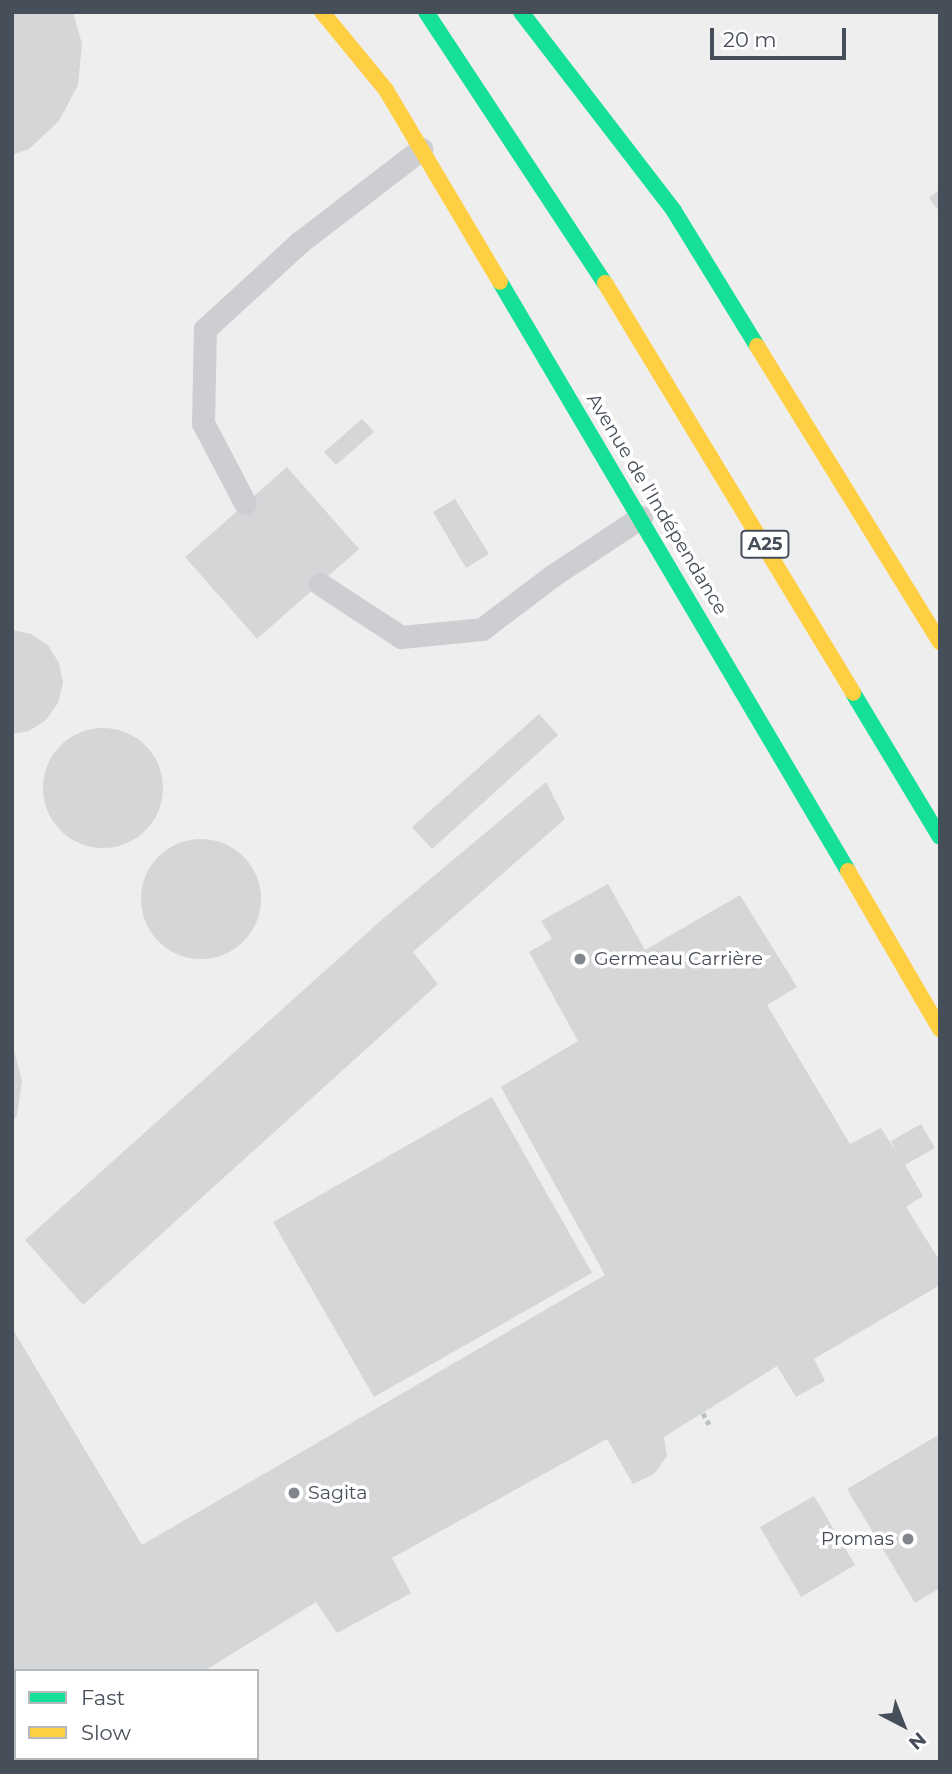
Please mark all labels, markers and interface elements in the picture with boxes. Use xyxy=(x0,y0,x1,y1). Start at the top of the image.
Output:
scale bar xyxy=(714,14,850,58)
text: 20 m xyxy=(723,27,777,52)
street label: Avenue de l'Indépendance xyxy=(582,389,732,619)
road number: A25 xyxy=(739,530,791,558)
place label: Germeau Carrière xyxy=(594,948,763,970)
marker: Germeau Carrière xyxy=(572,951,588,967)
place label: Sagita xyxy=(308,1482,367,1504)
marker: Sagita xyxy=(286,1485,302,1501)
place label: Promas xyxy=(821,1528,894,1550)
marker: Promas xyxy=(900,1531,916,1547)
legend xyxy=(14,1669,259,1760)
text: Fast xyxy=(81,1685,125,1710)
north arrow xyxy=(868,1690,938,1760)
text: Slow xyxy=(81,1720,131,1745)
text: N xyxy=(904,1727,931,1755)

